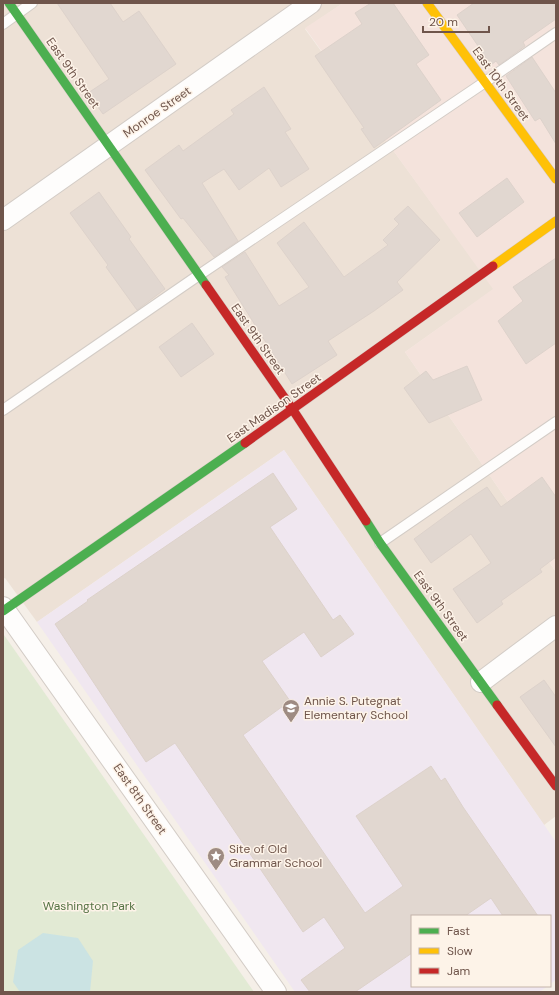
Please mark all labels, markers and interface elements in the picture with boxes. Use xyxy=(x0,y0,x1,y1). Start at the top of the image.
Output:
scale bar xyxy=(423,8,489,34)
text: 20 m xyxy=(429,14,458,30)
street label: East 9th Street xyxy=(43,34,104,112)
street label: East 10th Street xyxy=(469,44,533,124)
street label: Monroe Street xyxy=(120,82,194,141)
street label: East 9th Street xyxy=(228,300,289,378)
street label: East Madison Street xyxy=(224,369,324,446)
street label: East 9th Street xyxy=(410,568,472,645)
place label: Annie S. Putegnat Elementary School xyxy=(304,693,408,723)
school or university icon: Annie S. Putegnat Elementary School xyxy=(281,698,301,723)
street label: East 8th Street xyxy=(110,760,171,838)
place label: Site of Old Grammar School xyxy=(229,841,322,871)
place icon: Site of Old Grammar School xyxy=(206,846,226,871)
park label: Washington Park xyxy=(43,898,135,914)
legend xyxy=(411,915,551,987)
text: Fast xyxy=(447,923,470,939)
text: Slow xyxy=(447,943,473,959)
text: Jam xyxy=(447,963,470,979)

